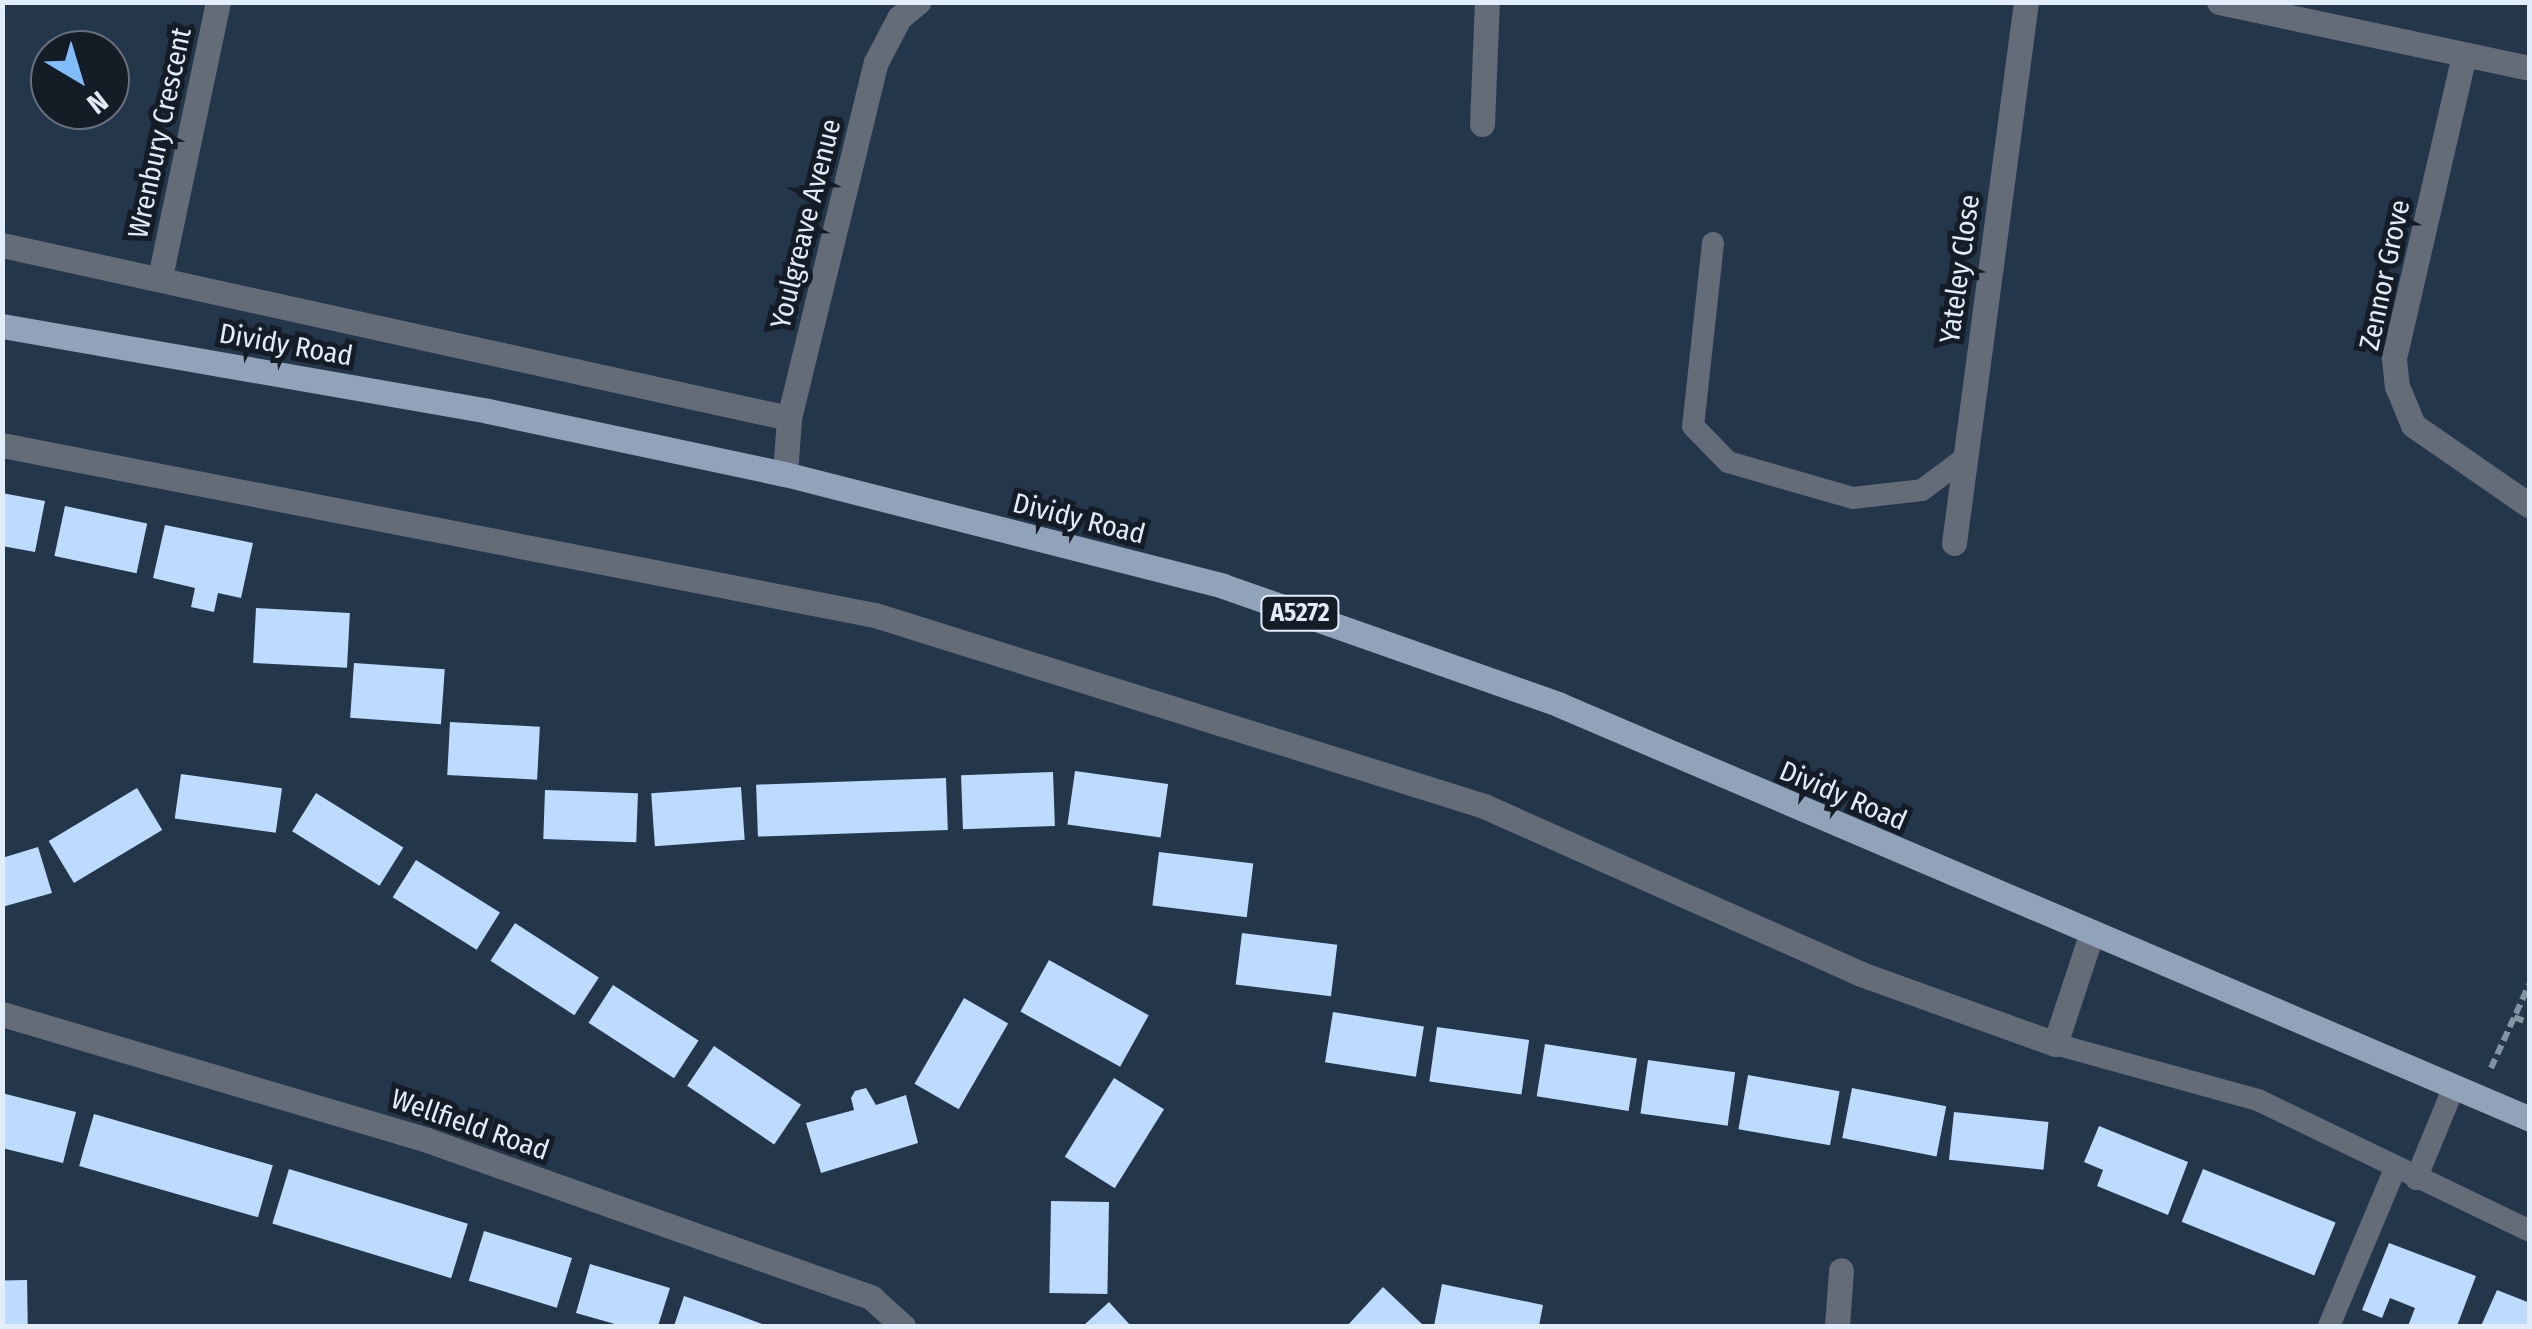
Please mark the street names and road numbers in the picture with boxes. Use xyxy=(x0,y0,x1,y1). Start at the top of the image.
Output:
street label: Wrenbury Crescent xyxy=(121,25,199,241)
street label: Youlgreave Avenue xyxy=(764,116,848,332)
street label: Yateley Close xyxy=(1933,193,1987,345)
street label: Zennor Grove xyxy=(2353,197,2417,353)
street label: Dividy Road xyxy=(217,317,355,373)
street label: Dividy Road xyxy=(1009,486,1149,552)
road number: A5272 xyxy=(1260,593,1340,633)
street label: Dividy Road xyxy=(1774,754,1912,838)
street label: Wellfield Road xyxy=(387,1082,553,1168)

